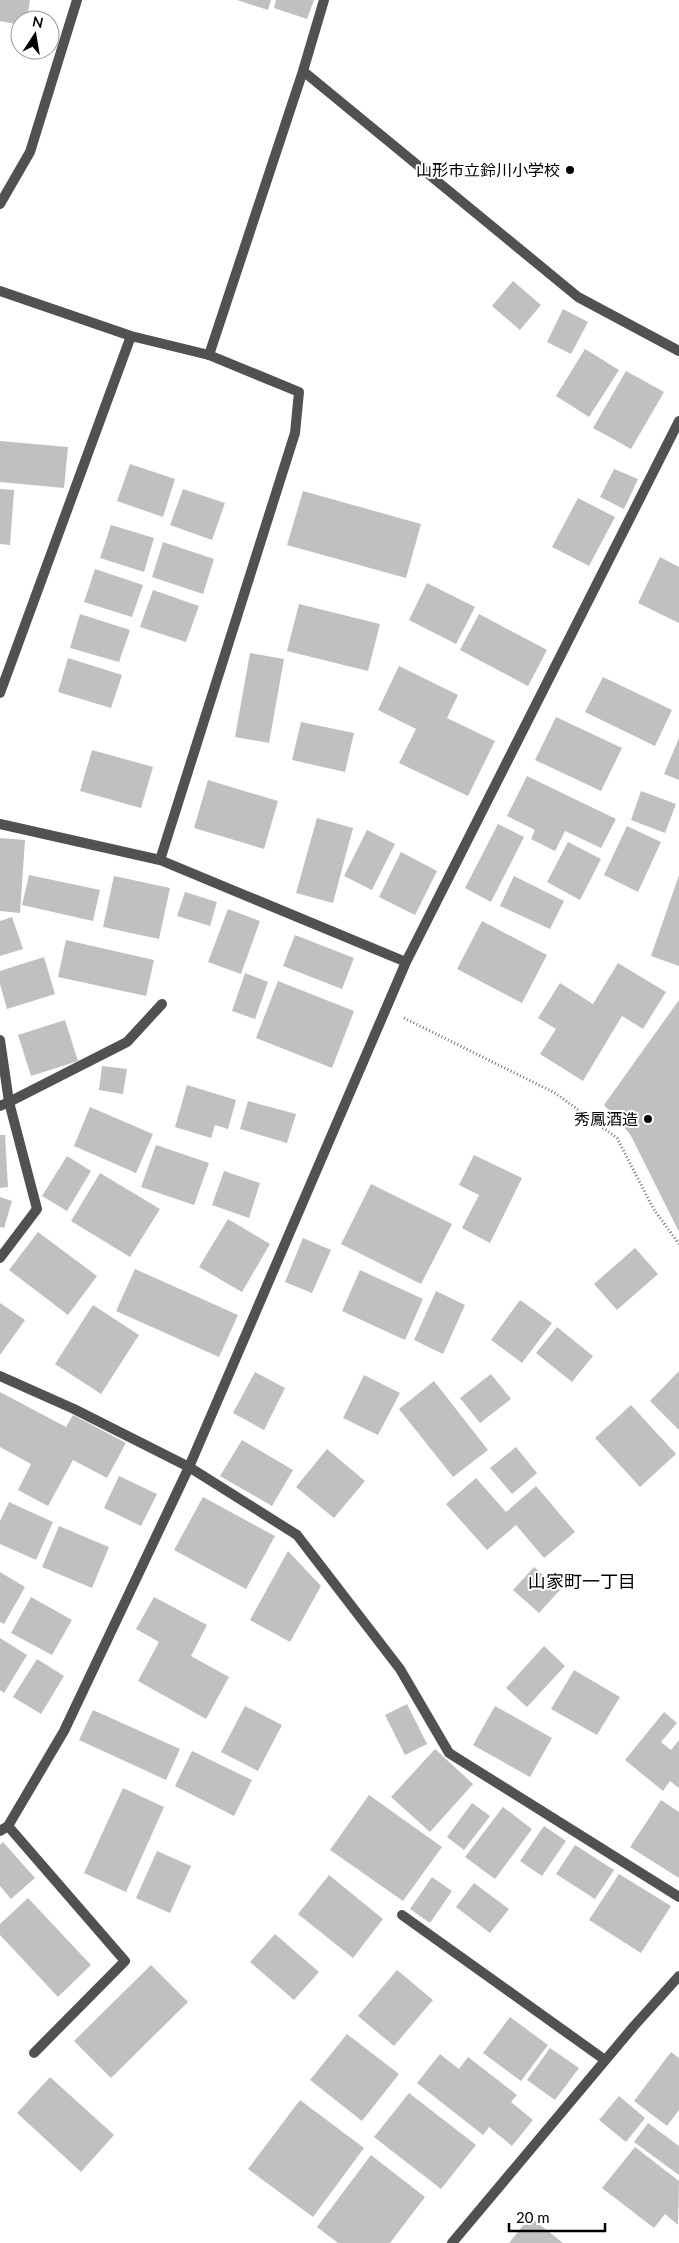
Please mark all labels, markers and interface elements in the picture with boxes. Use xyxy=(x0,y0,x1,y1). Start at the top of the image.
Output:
north arrow xyxy=(10,10,60,60)
text: N xyxy=(31,12,45,31)
place label: 山形市立鈴川小学校 xyxy=(416,160,560,179)
marker: 山形市立鈴川小学校 xyxy=(564,164,576,176)
place label: 秀鳳酒造 xyxy=(574,1109,638,1128)
marker: 秀鳳酒造 xyxy=(642,1113,654,1125)
district label: 山家町一丁目 xyxy=(528,1570,636,1592)
scale bar xyxy=(509,2200,605,2232)
text: 20 m xyxy=(516,2208,550,2226)

